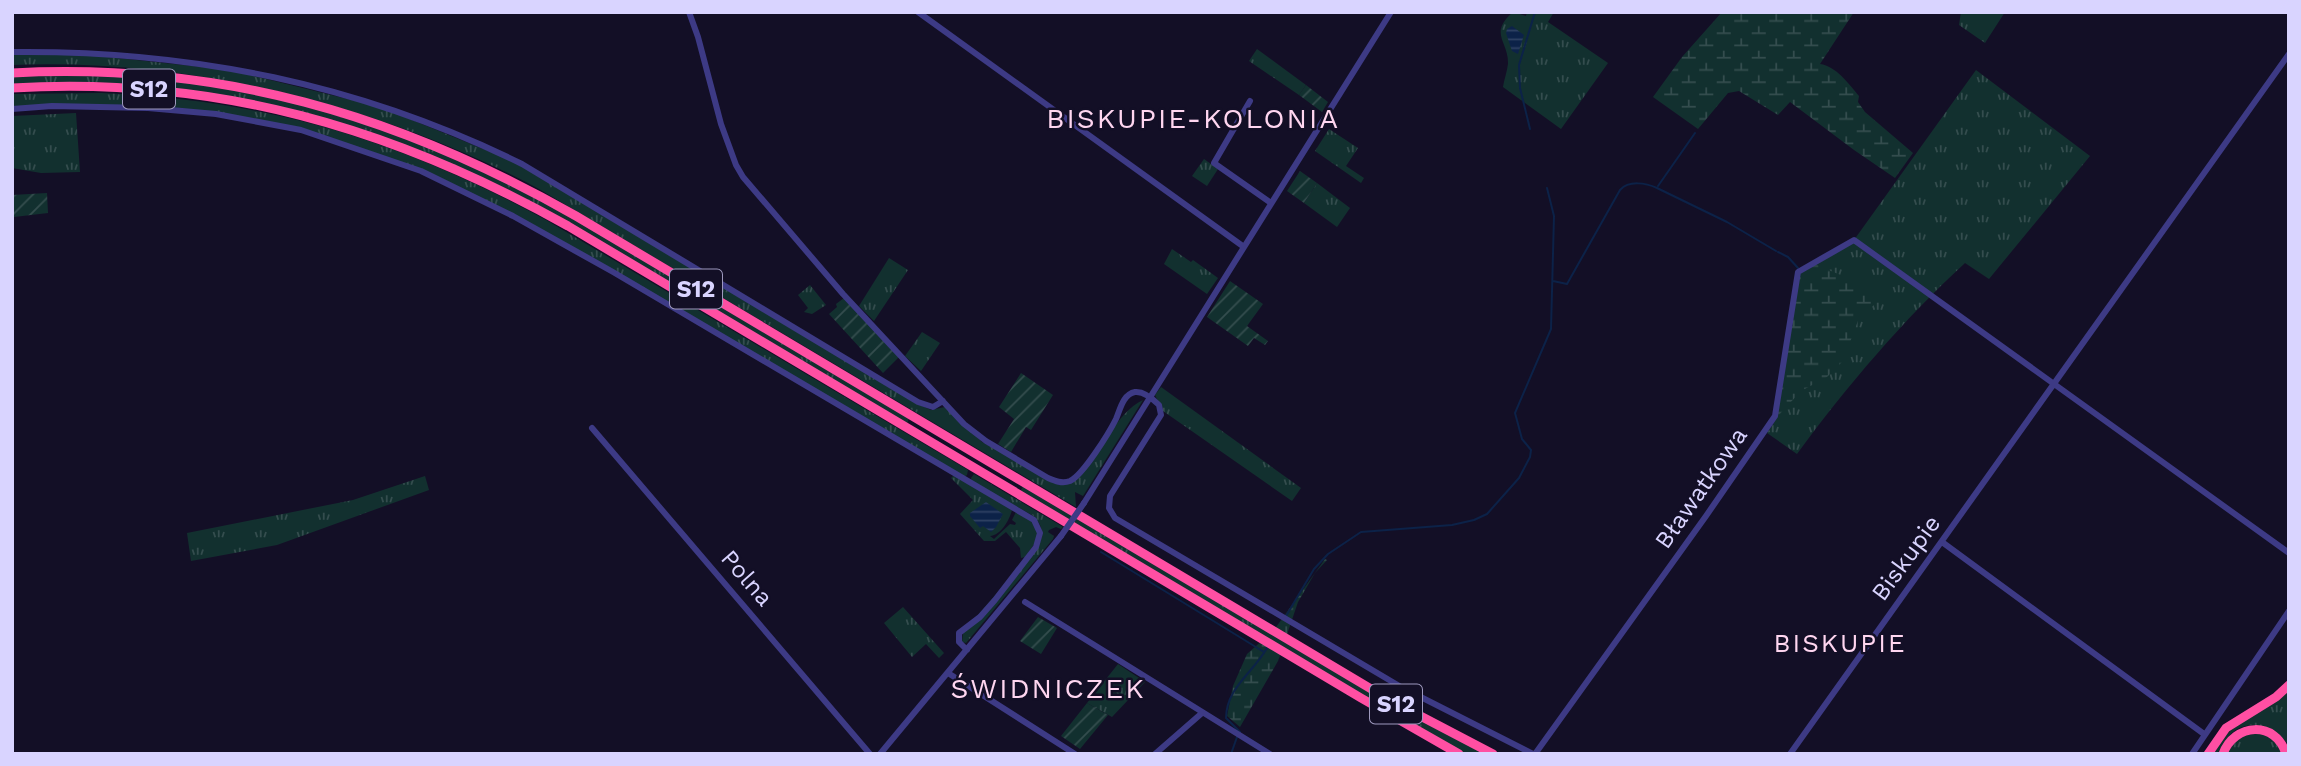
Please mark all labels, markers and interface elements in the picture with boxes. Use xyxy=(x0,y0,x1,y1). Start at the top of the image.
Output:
road number: S12 xyxy=(123,69,175,108)
district label: BISKUPIE-KOLONIA xyxy=(1046,102,1340,135)
road number: S12 xyxy=(670,270,722,308)
street label: Bławatkowa xyxy=(1649,422,1753,554)
street label: Biskupie xyxy=(1866,510,1946,606)
street label: Polna xyxy=(715,544,779,612)
district label: BISKUPIE xyxy=(1774,628,1906,658)
district label: ŚWIDNICZEK xyxy=(950,672,1146,705)
road number: S12 xyxy=(1370,684,1422,724)

